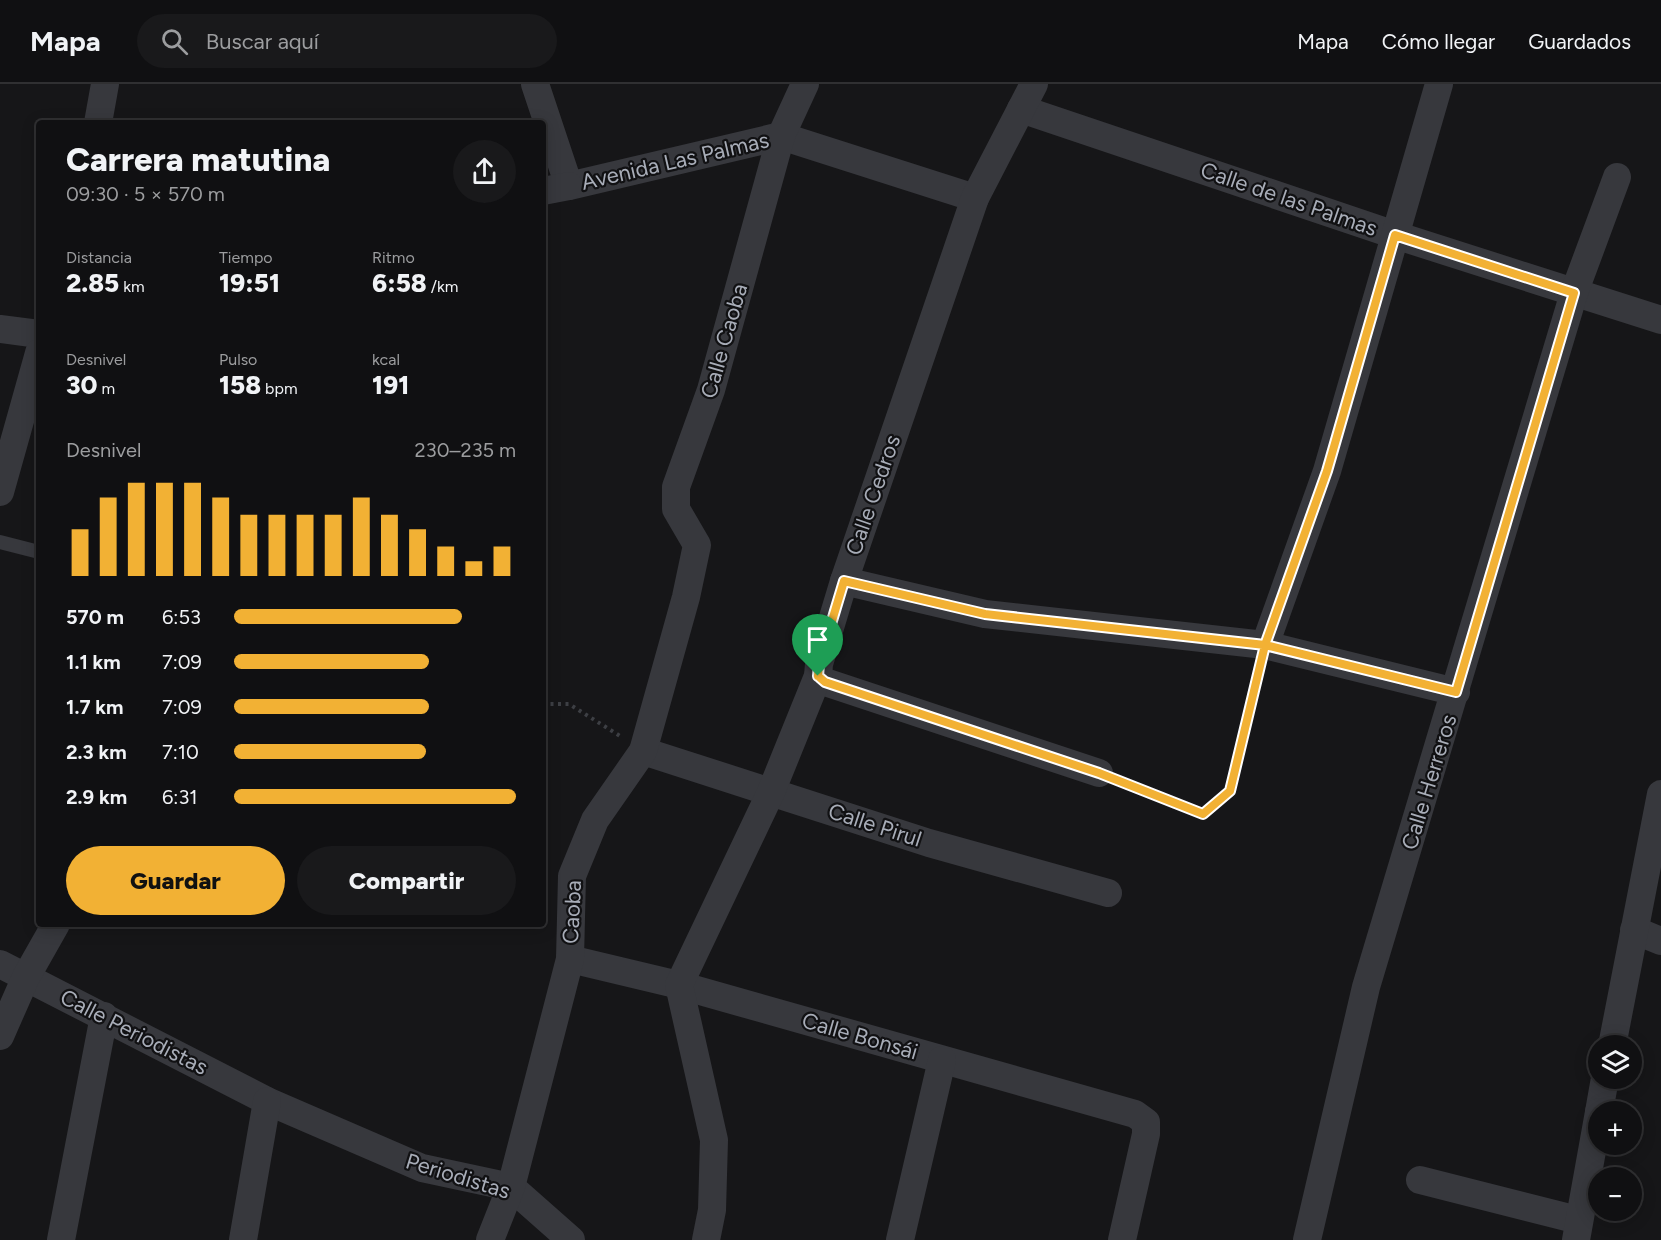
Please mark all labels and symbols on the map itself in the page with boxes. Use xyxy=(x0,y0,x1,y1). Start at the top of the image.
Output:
street label: Avenida Las Palmas xyxy=(578,126,772,196)
street label: Calle de las Palmas xyxy=(1197,156,1381,242)
street label: Calle Caoba xyxy=(695,280,753,402)
street label: Calle Cedros xyxy=(840,431,906,559)
pin xyxy=(792,614,843,676)
street label: Calle Herreros xyxy=(1396,711,1462,853)
street label: Calle Pirul xyxy=(825,797,925,853)
street label: Caoba xyxy=(557,879,587,945)
street label: Calle Periodistas xyxy=(56,983,212,1081)
street label: Calle Bonsái xyxy=(799,1007,921,1065)
street label: Periodistas xyxy=(403,1147,513,1205)

